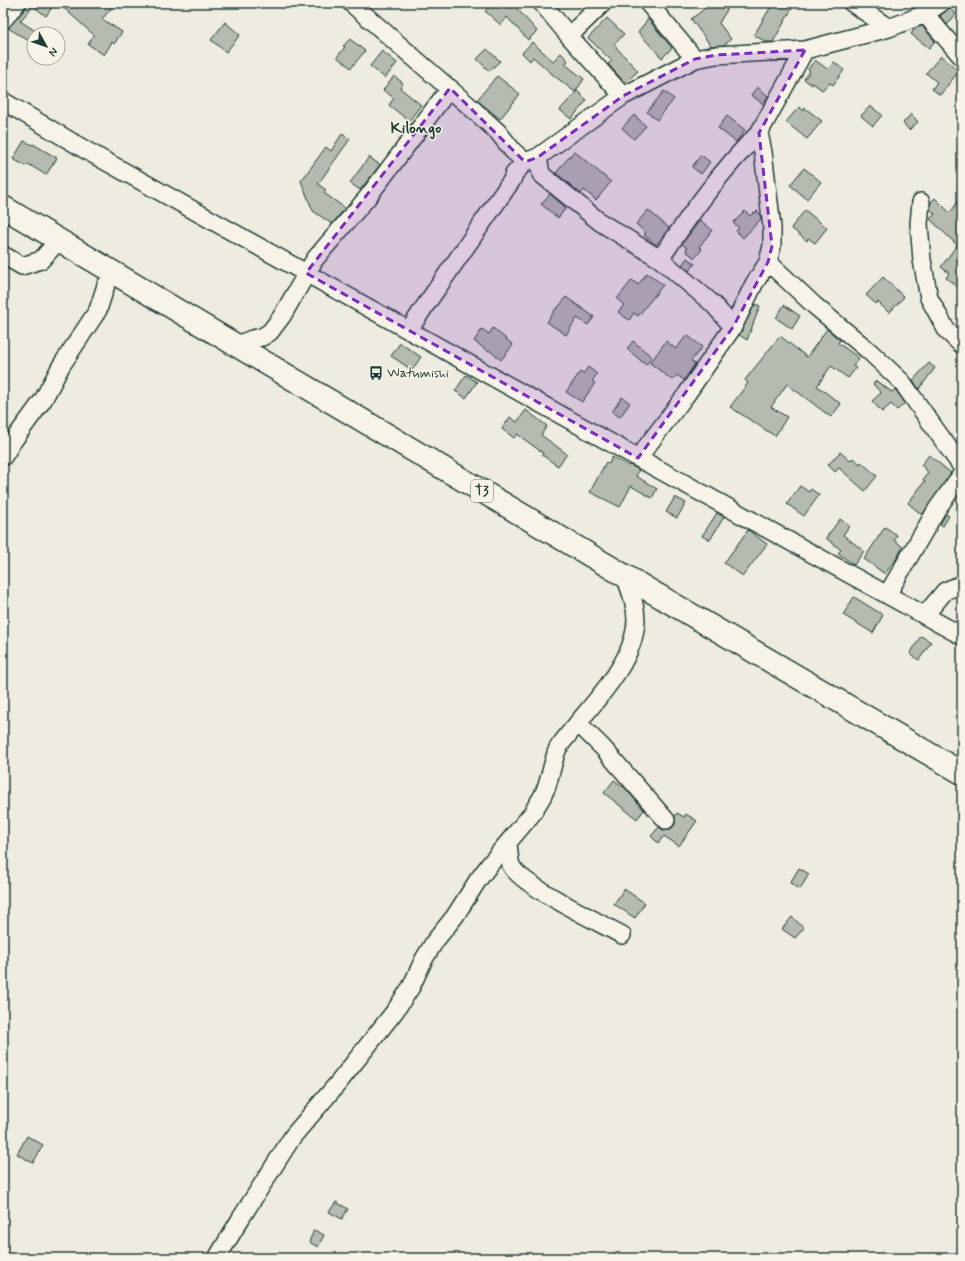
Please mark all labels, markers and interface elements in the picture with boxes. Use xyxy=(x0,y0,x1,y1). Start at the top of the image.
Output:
north arrow xyxy=(26,26,66,66)
text: N xyxy=(45,44,61,59)
district label: Kilongo xyxy=(391,118,441,140)
place label: Watumishi xyxy=(387,364,449,382)
bus stop icon: Watumishi xyxy=(368,365,384,381)
road number: T3 xyxy=(471,480,493,502)

